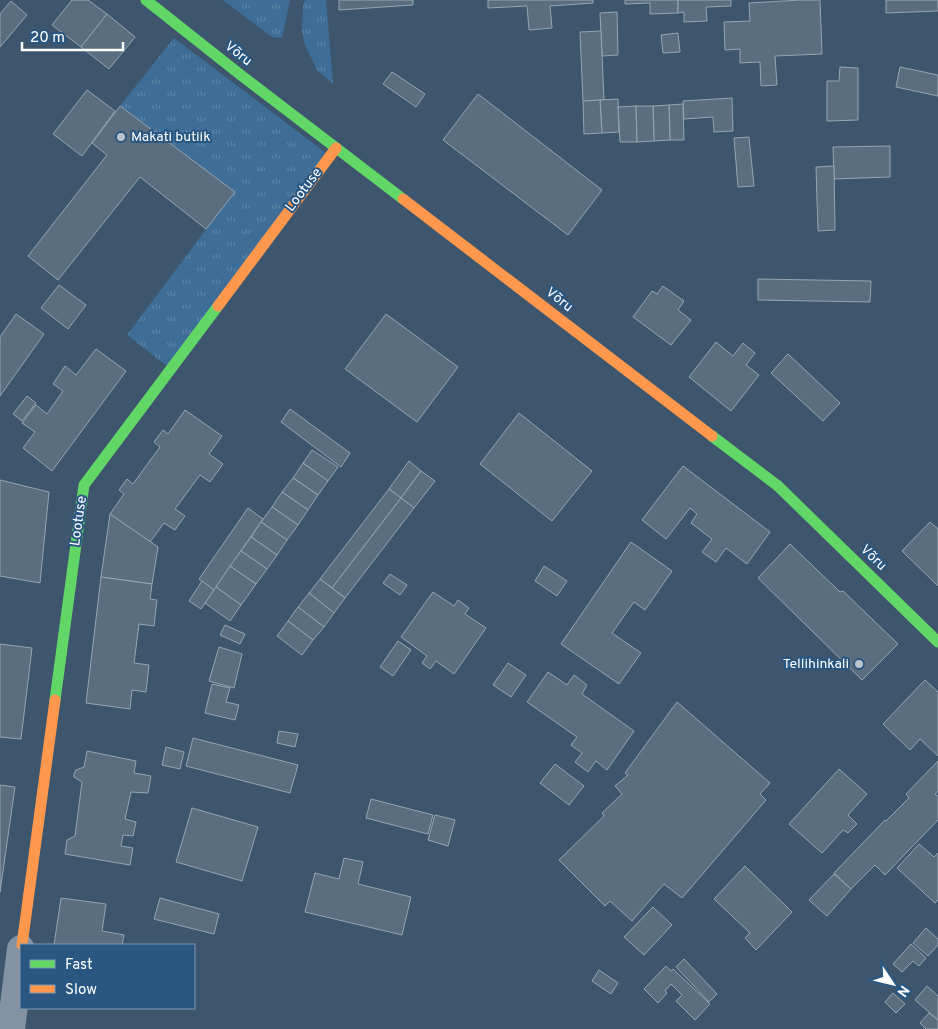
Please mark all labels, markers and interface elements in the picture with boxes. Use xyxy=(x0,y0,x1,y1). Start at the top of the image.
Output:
scale bar xyxy=(22,20,124,52)
text: 20 m xyxy=(30,29,65,48)
street label: Võru xyxy=(221,38,255,70)
place label: Makati butiik xyxy=(131,129,211,146)
marker: Makati butiik xyxy=(115,131,127,143)
street label: Lootuse xyxy=(282,165,326,215)
street label: Võru xyxy=(542,284,576,316)
street label: Lootuse xyxy=(67,495,91,547)
street label: Võru xyxy=(856,541,890,575)
place label: Tellihinkali xyxy=(783,656,849,673)
marker: Tellihinkali xyxy=(853,658,865,670)
legend xyxy=(20,944,195,1009)
text: Fast xyxy=(65,956,93,975)
north arrow xyxy=(868,959,918,1009)
text: Slow xyxy=(65,981,97,1000)
text: N xyxy=(893,982,912,1000)

